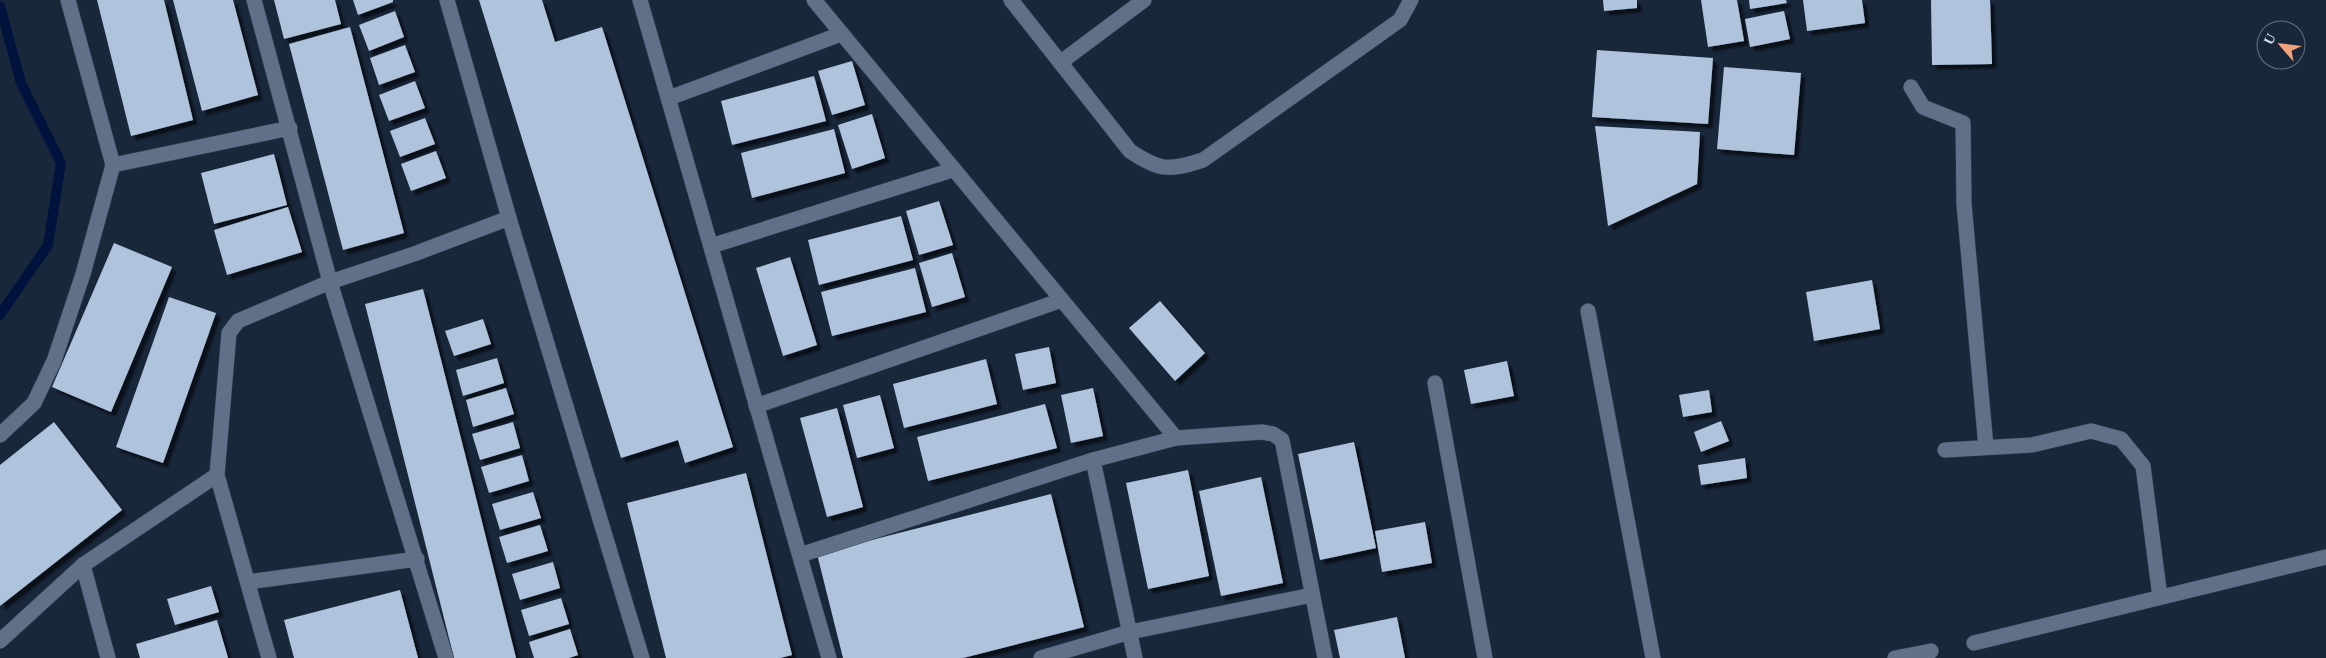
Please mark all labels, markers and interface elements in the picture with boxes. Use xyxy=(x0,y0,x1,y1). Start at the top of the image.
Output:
north arrow xyxy=(2256,20,2306,70)
text: U xyxy=(2261,31,2279,47)

